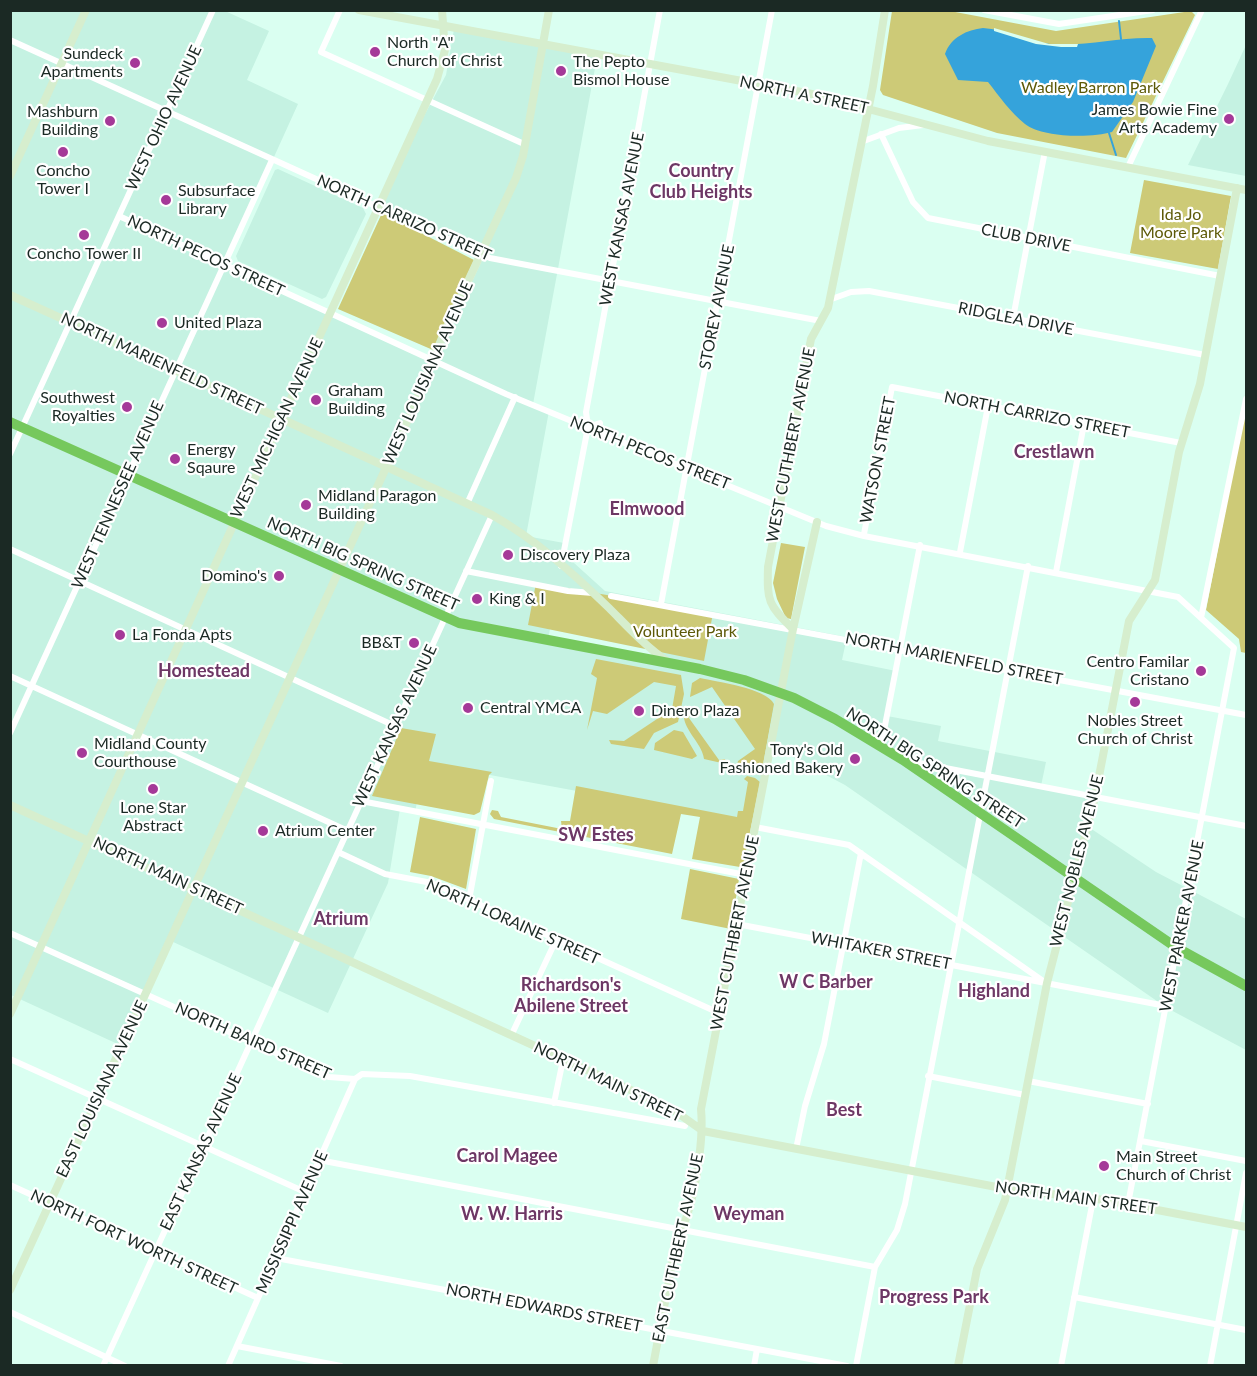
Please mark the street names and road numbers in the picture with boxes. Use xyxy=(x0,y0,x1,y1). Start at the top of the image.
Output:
street label: WEST OHIO AVENUE xyxy=(122,42,206,194)
street label: NORTH A STREET xyxy=(738,72,870,118)
street label: WEST KANSAS AVENUE xyxy=(596,130,648,308)
street label: NORTH CARRIZO STREET xyxy=(314,171,494,265)
street label: NORTH PECOS STREET xyxy=(124,211,288,301)
street label: CLUB DRIVE xyxy=(979,220,1073,256)
street label: STOREY AVENUE xyxy=(695,243,739,371)
street label: WEST LOUISIANA AVENUE xyxy=(379,278,477,468)
street label: RIDGLEA DRIVE xyxy=(957,298,1075,340)
street label: NORTH MARIENFELD STREET xyxy=(58,309,266,419)
street label: WEST MICHIGAN AVENUE xyxy=(227,335,327,521)
street label: WEST CUTHBERT AVENUE xyxy=(763,346,819,544)
street label: NORTH CARRIZO STREET xyxy=(942,388,1132,442)
street label: WATSON STREET xyxy=(856,395,900,525)
street label: WEST TENNESSEE AVENUE xyxy=(68,398,168,592)
street label: NORTH PECOS STREET xyxy=(567,412,733,494)
street label: NORTH BIG SPRING STREET xyxy=(264,513,462,615)
street label: NORTH MARIENFELD STREET xyxy=(844,628,1064,690)
street label: WEST KANSAS AVENUE xyxy=(349,642,441,810)
street label: NORTH BIG SPRING STREET xyxy=(843,703,1027,833)
street label: WEST NOBLES AVENUE xyxy=(1046,773,1108,949)
street label: NORTH MAIN STREET xyxy=(90,833,246,919)
street label: WEST CUTHBERT AVENUE xyxy=(707,834,763,1032)
street label: WEST PARKER AVENUE xyxy=(1156,838,1208,1014)
street label: NORTH LORAINE STREET xyxy=(423,875,603,969)
street label: WHITAKER STREET xyxy=(809,928,953,974)
street label: EAST LOUISIANA AVENUE xyxy=(52,997,152,1181)
street label: NORTH BAIRD STREET xyxy=(172,998,334,1084)
street label: NORTH MAIN STREET xyxy=(531,1038,685,1126)
street label: EAST KANSAS AVENUE xyxy=(156,1070,246,1234)
street label: MISSISSIPPI AVENUE xyxy=(252,1148,332,1296)
street label: EAST CUTHBERT AVENUE xyxy=(649,1152,707,1344)
street label: NORTH MAIN STREET xyxy=(994,1177,1158,1219)
street label: NORTH FORT WORTH STREET xyxy=(27,1186,241,1298)
street label: NORTH EDWARDS STREET xyxy=(444,1280,644,1336)

